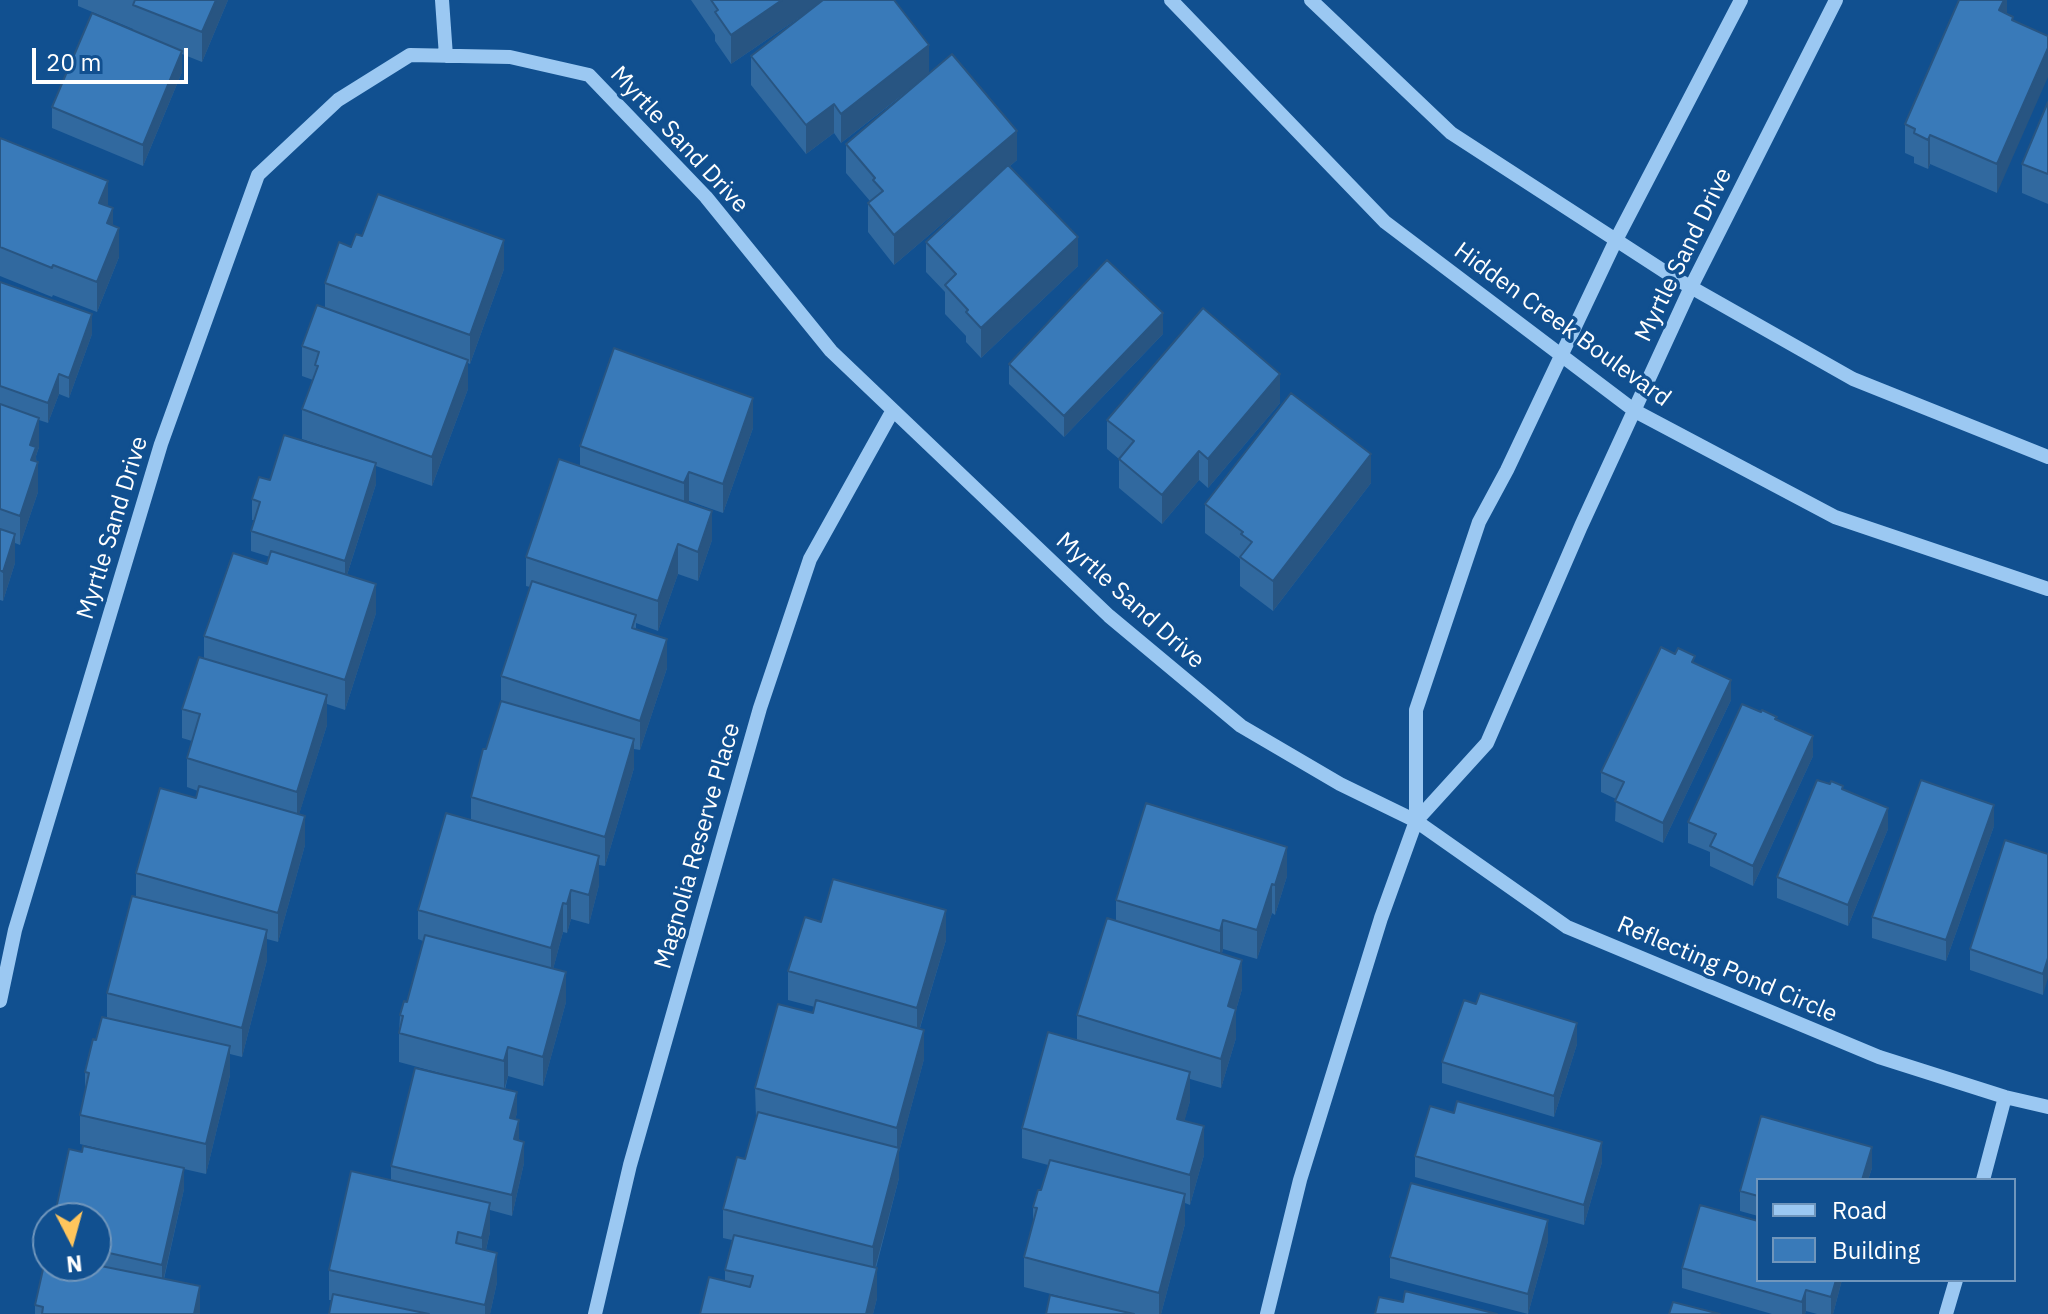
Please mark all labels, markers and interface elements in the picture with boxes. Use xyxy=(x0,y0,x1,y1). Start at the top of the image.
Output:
scale bar xyxy=(36,32,192,82)
text: 20 m xyxy=(46,46,101,78)
street label: Myrtle Sand Drive xyxy=(604,61,754,219)
street label: Myrtle Sand Drive xyxy=(1629,163,1739,347)
street label: Hidden Creek Boulevard xyxy=(1448,237,1676,413)
street label: Myrtle Sand Drive xyxy=(71,433,155,623)
street label: Myrtle Sand Drive xyxy=(1050,527,1210,675)
street label: Magnolia Reserve Place xyxy=(649,720,747,972)
street label: Reflecting Pond Circle xyxy=(1613,911,1841,1029)
legend xyxy=(1756,1178,2016,1282)
text: Road xyxy=(1832,1194,1887,1226)
north arrow xyxy=(32,1202,112,1282)
text: Building xyxy=(1832,1234,1920,1266)
text: N xyxy=(65,1249,84,1280)

